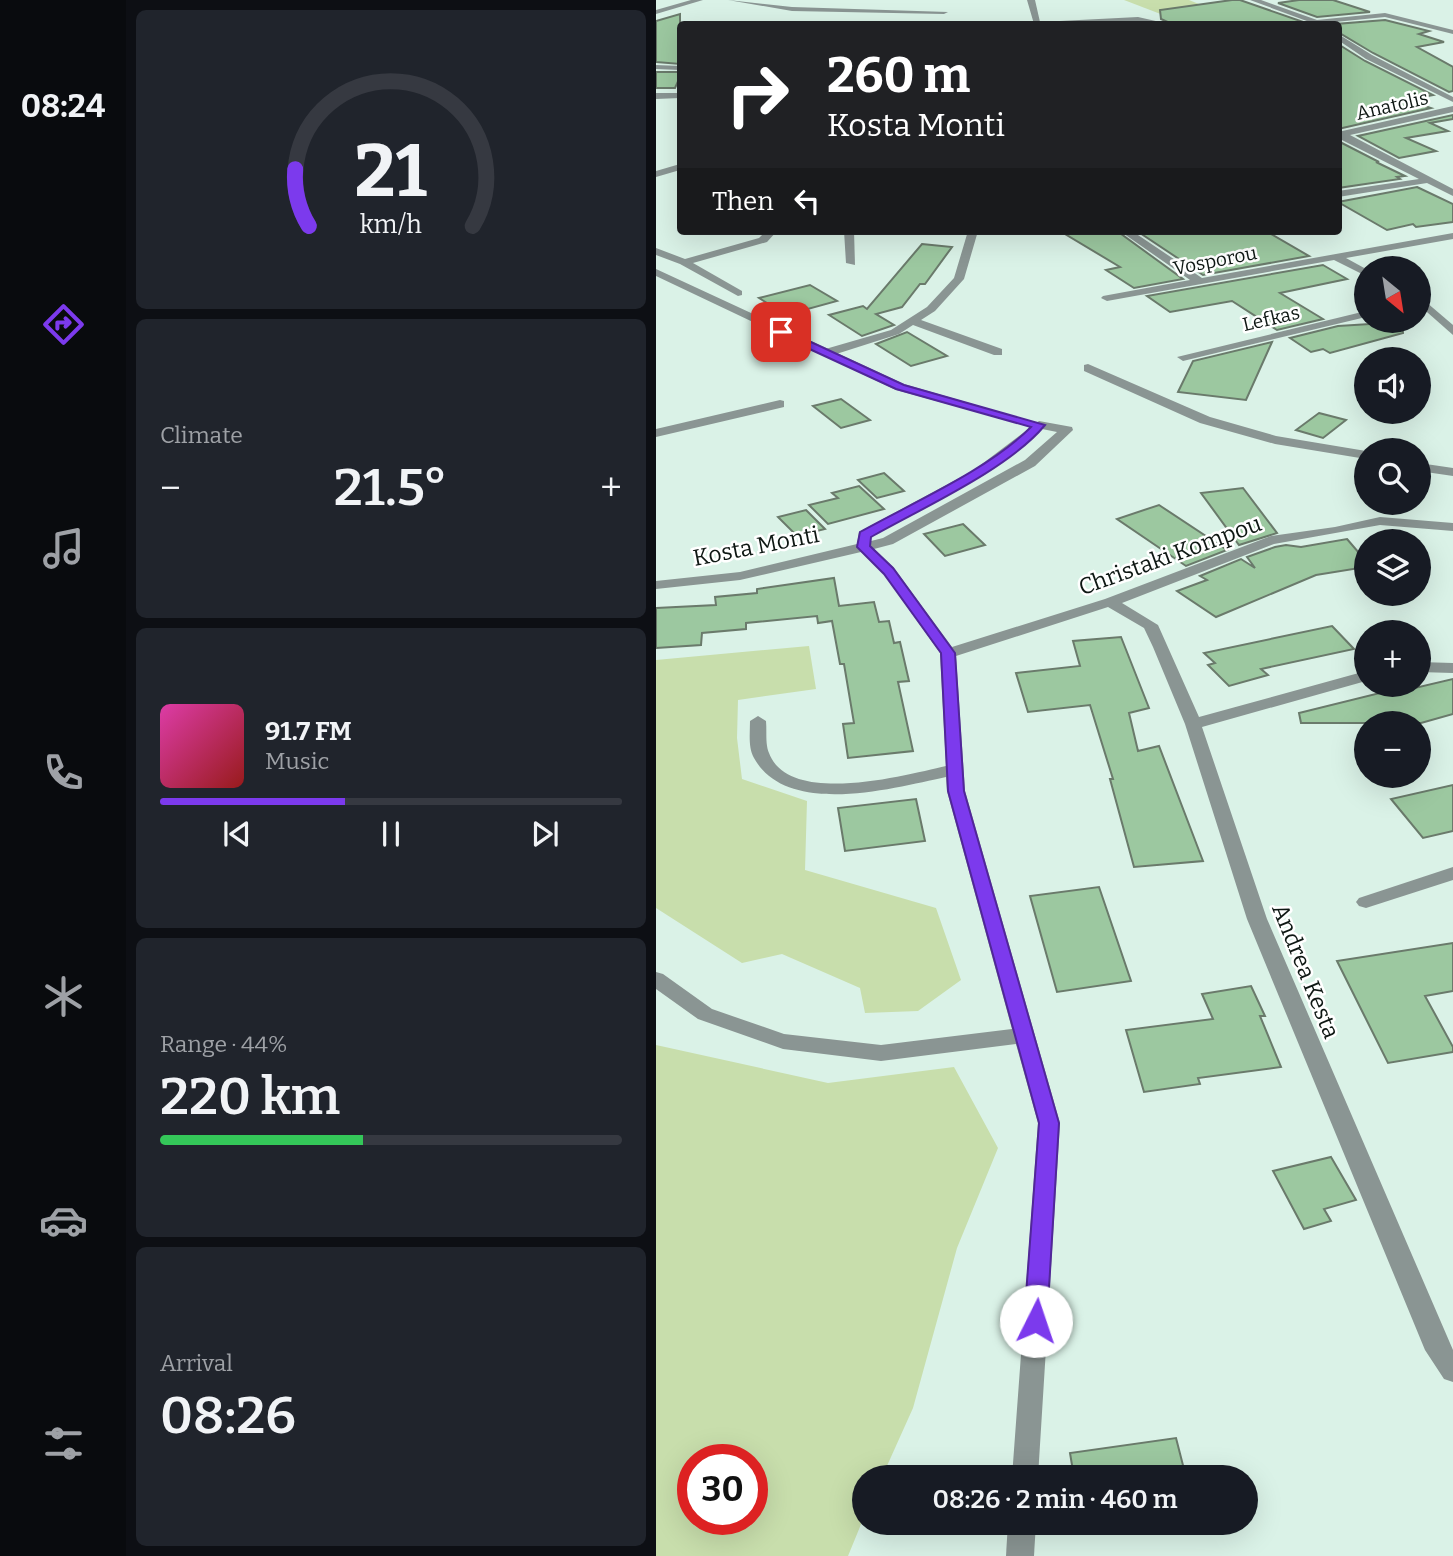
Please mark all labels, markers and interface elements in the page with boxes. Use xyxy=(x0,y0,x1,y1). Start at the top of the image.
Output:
text: 260 m xyxy=(827,46,970,105)
icon: right xyxy=(712,49,803,140)
street label: Anatolis xyxy=(1354,86,1430,125)
text: 08:24 xyxy=(21,87,105,125)
text: Kosta Monti xyxy=(827,106,1005,144)
text: 21 xyxy=(355,128,428,215)
icon: left xyxy=(788,182,826,220)
text: Then xyxy=(712,186,774,217)
text: km/h xyxy=(360,209,422,239)
street label: Vosporou xyxy=(1171,241,1259,280)
north arrow xyxy=(1354,256,1431,332)
map controls xyxy=(1354,256,1431,788)
icon: directions xyxy=(39,300,88,349)
street label: Lefkas xyxy=(1240,301,1302,336)
pin xyxy=(751,302,811,362)
icon: arrive xyxy=(762,313,800,351)
button: sound xyxy=(1354,347,1431,424)
text: Climate xyxy=(160,421,243,449)
button: search xyxy=(1354,438,1431,515)
text: 21.5° xyxy=(334,456,447,519)
text: − xyxy=(160,465,181,511)
text: + xyxy=(600,465,622,511)
street label: Christaki Kompou xyxy=(1075,509,1265,601)
street label: Kosta Monti xyxy=(691,520,822,572)
icon: music xyxy=(39,524,88,573)
button: layers xyxy=(1354,529,1431,606)
button: + xyxy=(1354,620,1431,697)
button: − xyxy=(1354,711,1431,788)
text: 91.7 FM xyxy=(265,716,352,747)
text: Music xyxy=(265,747,329,775)
icon: phone xyxy=(39,748,88,797)
icon: previous xyxy=(218,815,256,853)
icon: pause xyxy=(372,815,410,853)
icon: next xyxy=(526,815,564,853)
street label: Andrea Kesta xyxy=(1266,899,1346,1043)
icon: climate xyxy=(39,972,88,1021)
text: Range · 44% xyxy=(160,1030,288,1058)
text: 220 km xyxy=(160,1065,340,1128)
icon: car xyxy=(39,1196,88,1245)
position arrow xyxy=(999,1284,1073,1358)
text: Arrival xyxy=(160,1349,233,1377)
text: 08:26 xyxy=(160,1384,296,1447)
icon: filters xyxy=(39,1419,88,1468)
speed limit sign: 30 xyxy=(677,1444,768,1535)
text: 08:26 · 2 min · 460 m xyxy=(932,1484,1178,1515)

